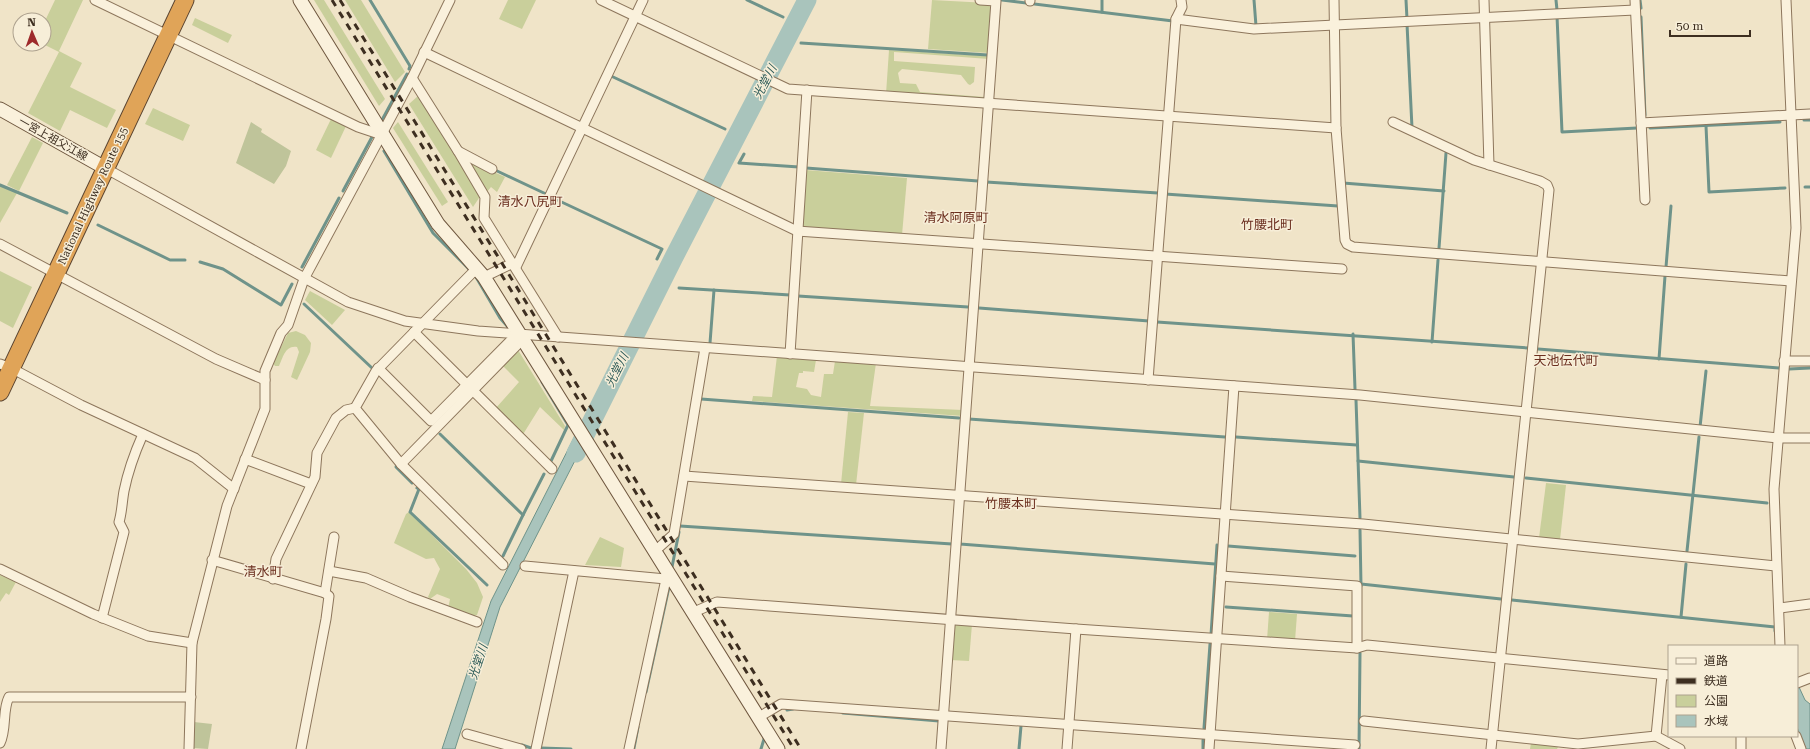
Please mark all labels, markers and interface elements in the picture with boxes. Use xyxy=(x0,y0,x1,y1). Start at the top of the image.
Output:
north arrow xyxy=(12,12,52,52)
scale bar xyxy=(1670,12,1750,38)
text: N xyxy=(27,16,37,29)
text: 50 m xyxy=(1676,19,1703,33)
water label: 光堂川 xyxy=(750,61,781,101)
street label: 一宮上祖父江線 xyxy=(16,115,90,163)
street label: National Highway Route 155 xyxy=(55,125,131,267)
district label: 清水八尻町 xyxy=(497,194,563,209)
district label: 清水阿原町 xyxy=(923,210,989,225)
district label: 竹腰北町 xyxy=(1241,217,1293,232)
water label: 光堂川 xyxy=(603,349,632,389)
district label: 天池伝代町 xyxy=(1533,353,1599,368)
district label: 竹腰本町 xyxy=(985,496,1037,511)
district label: 清水町 xyxy=(243,564,283,579)
water label: 光堂川 xyxy=(466,641,491,681)
legend xyxy=(1668,645,1798,737)
text: 道路 xyxy=(1704,654,1728,668)
text: 鉄道 xyxy=(1704,674,1728,688)
text: 公園 xyxy=(1704,694,1728,708)
text: 水域 xyxy=(1704,714,1728,728)

